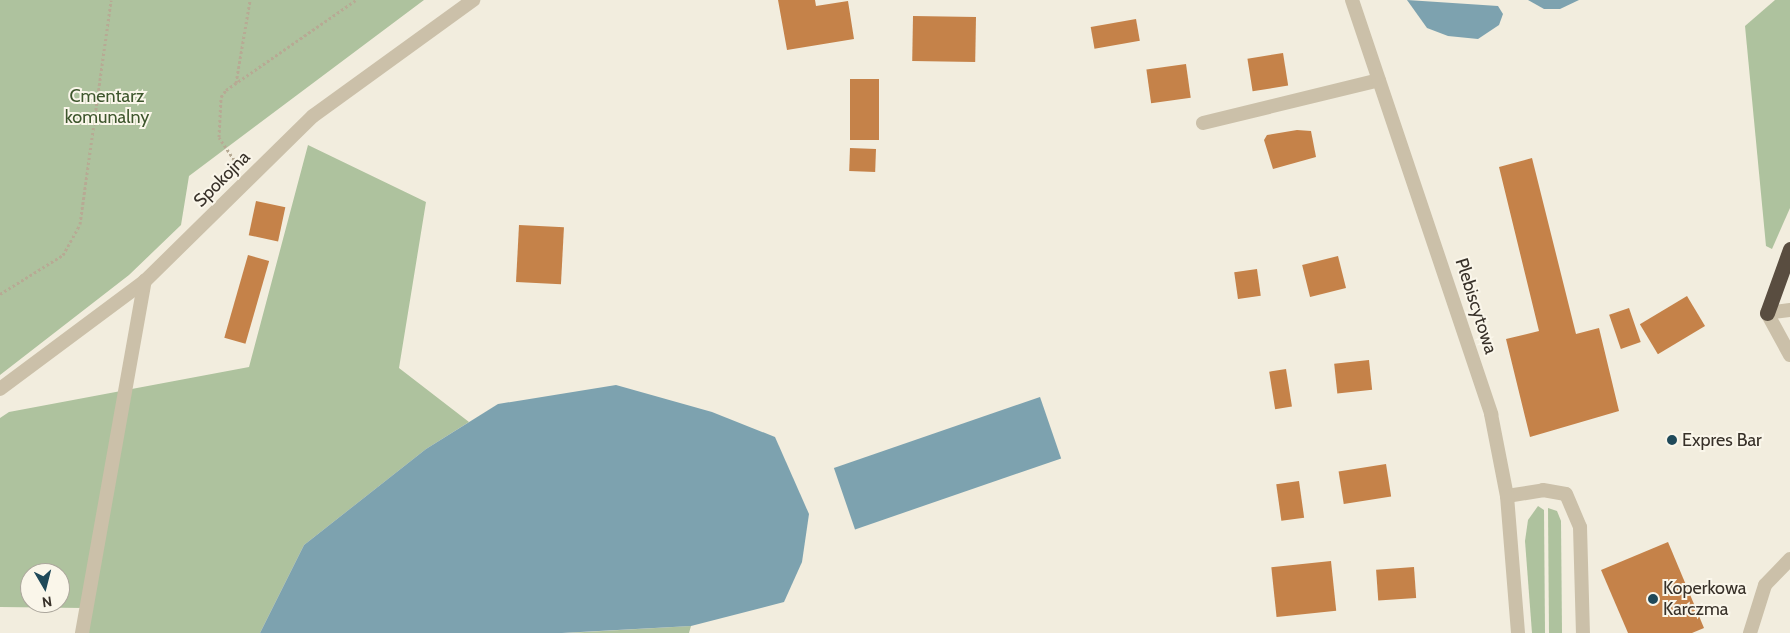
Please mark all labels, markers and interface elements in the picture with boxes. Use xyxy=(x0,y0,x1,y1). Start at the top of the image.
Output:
park label: Cmentarz komunalny xyxy=(65,86,149,128)
street label: Spokojna xyxy=(189,146,255,212)
street label: Plebiscytowa xyxy=(1450,255,1502,357)
place label: Expres Bar xyxy=(1682,429,1762,451)
marker: Expres Bar xyxy=(1666,434,1678,446)
north arrow xyxy=(20,563,70,613)
place label: Koperkowa Karczma xyxy=(1663,578,1747,620)
text: N xyxy=(41,592,53,611)
marker: Koperkowa Karczma xyxy=(1647,593,1659,605)

